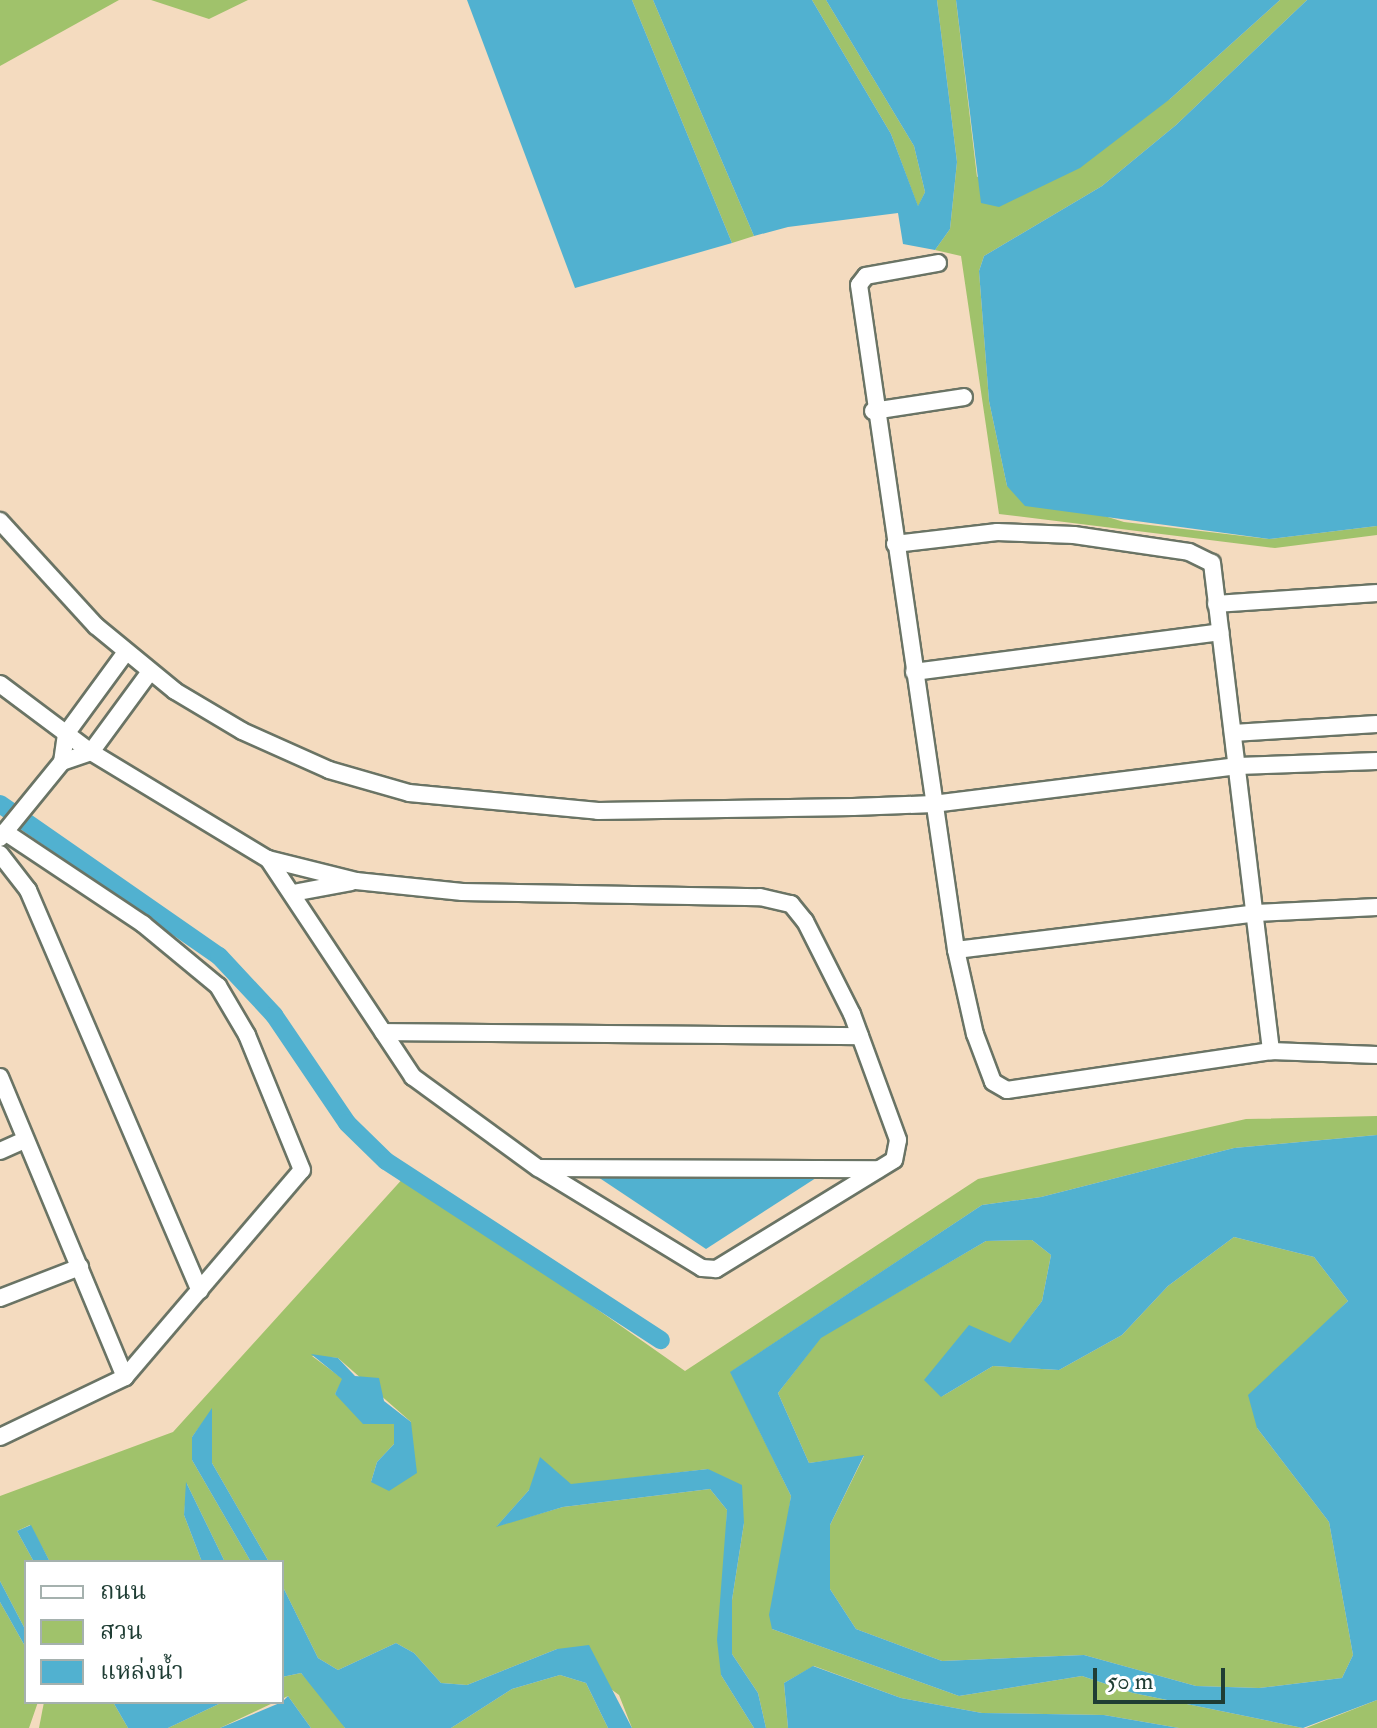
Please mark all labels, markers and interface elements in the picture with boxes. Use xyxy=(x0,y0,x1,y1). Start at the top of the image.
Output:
legend xyxy=(24,1560,284,1704)
text: ถนน xyxy=(100,1576,146,1607)
text: สวน xyxy=(100,1616,143,1647)
scale bar xyxy=(1097,1652,1229,1702)
text: แหล่งน้ำ xyxy=(100,1656,184,1687)
text: 50 m xyxy=(1107,1666,1153,1697)

